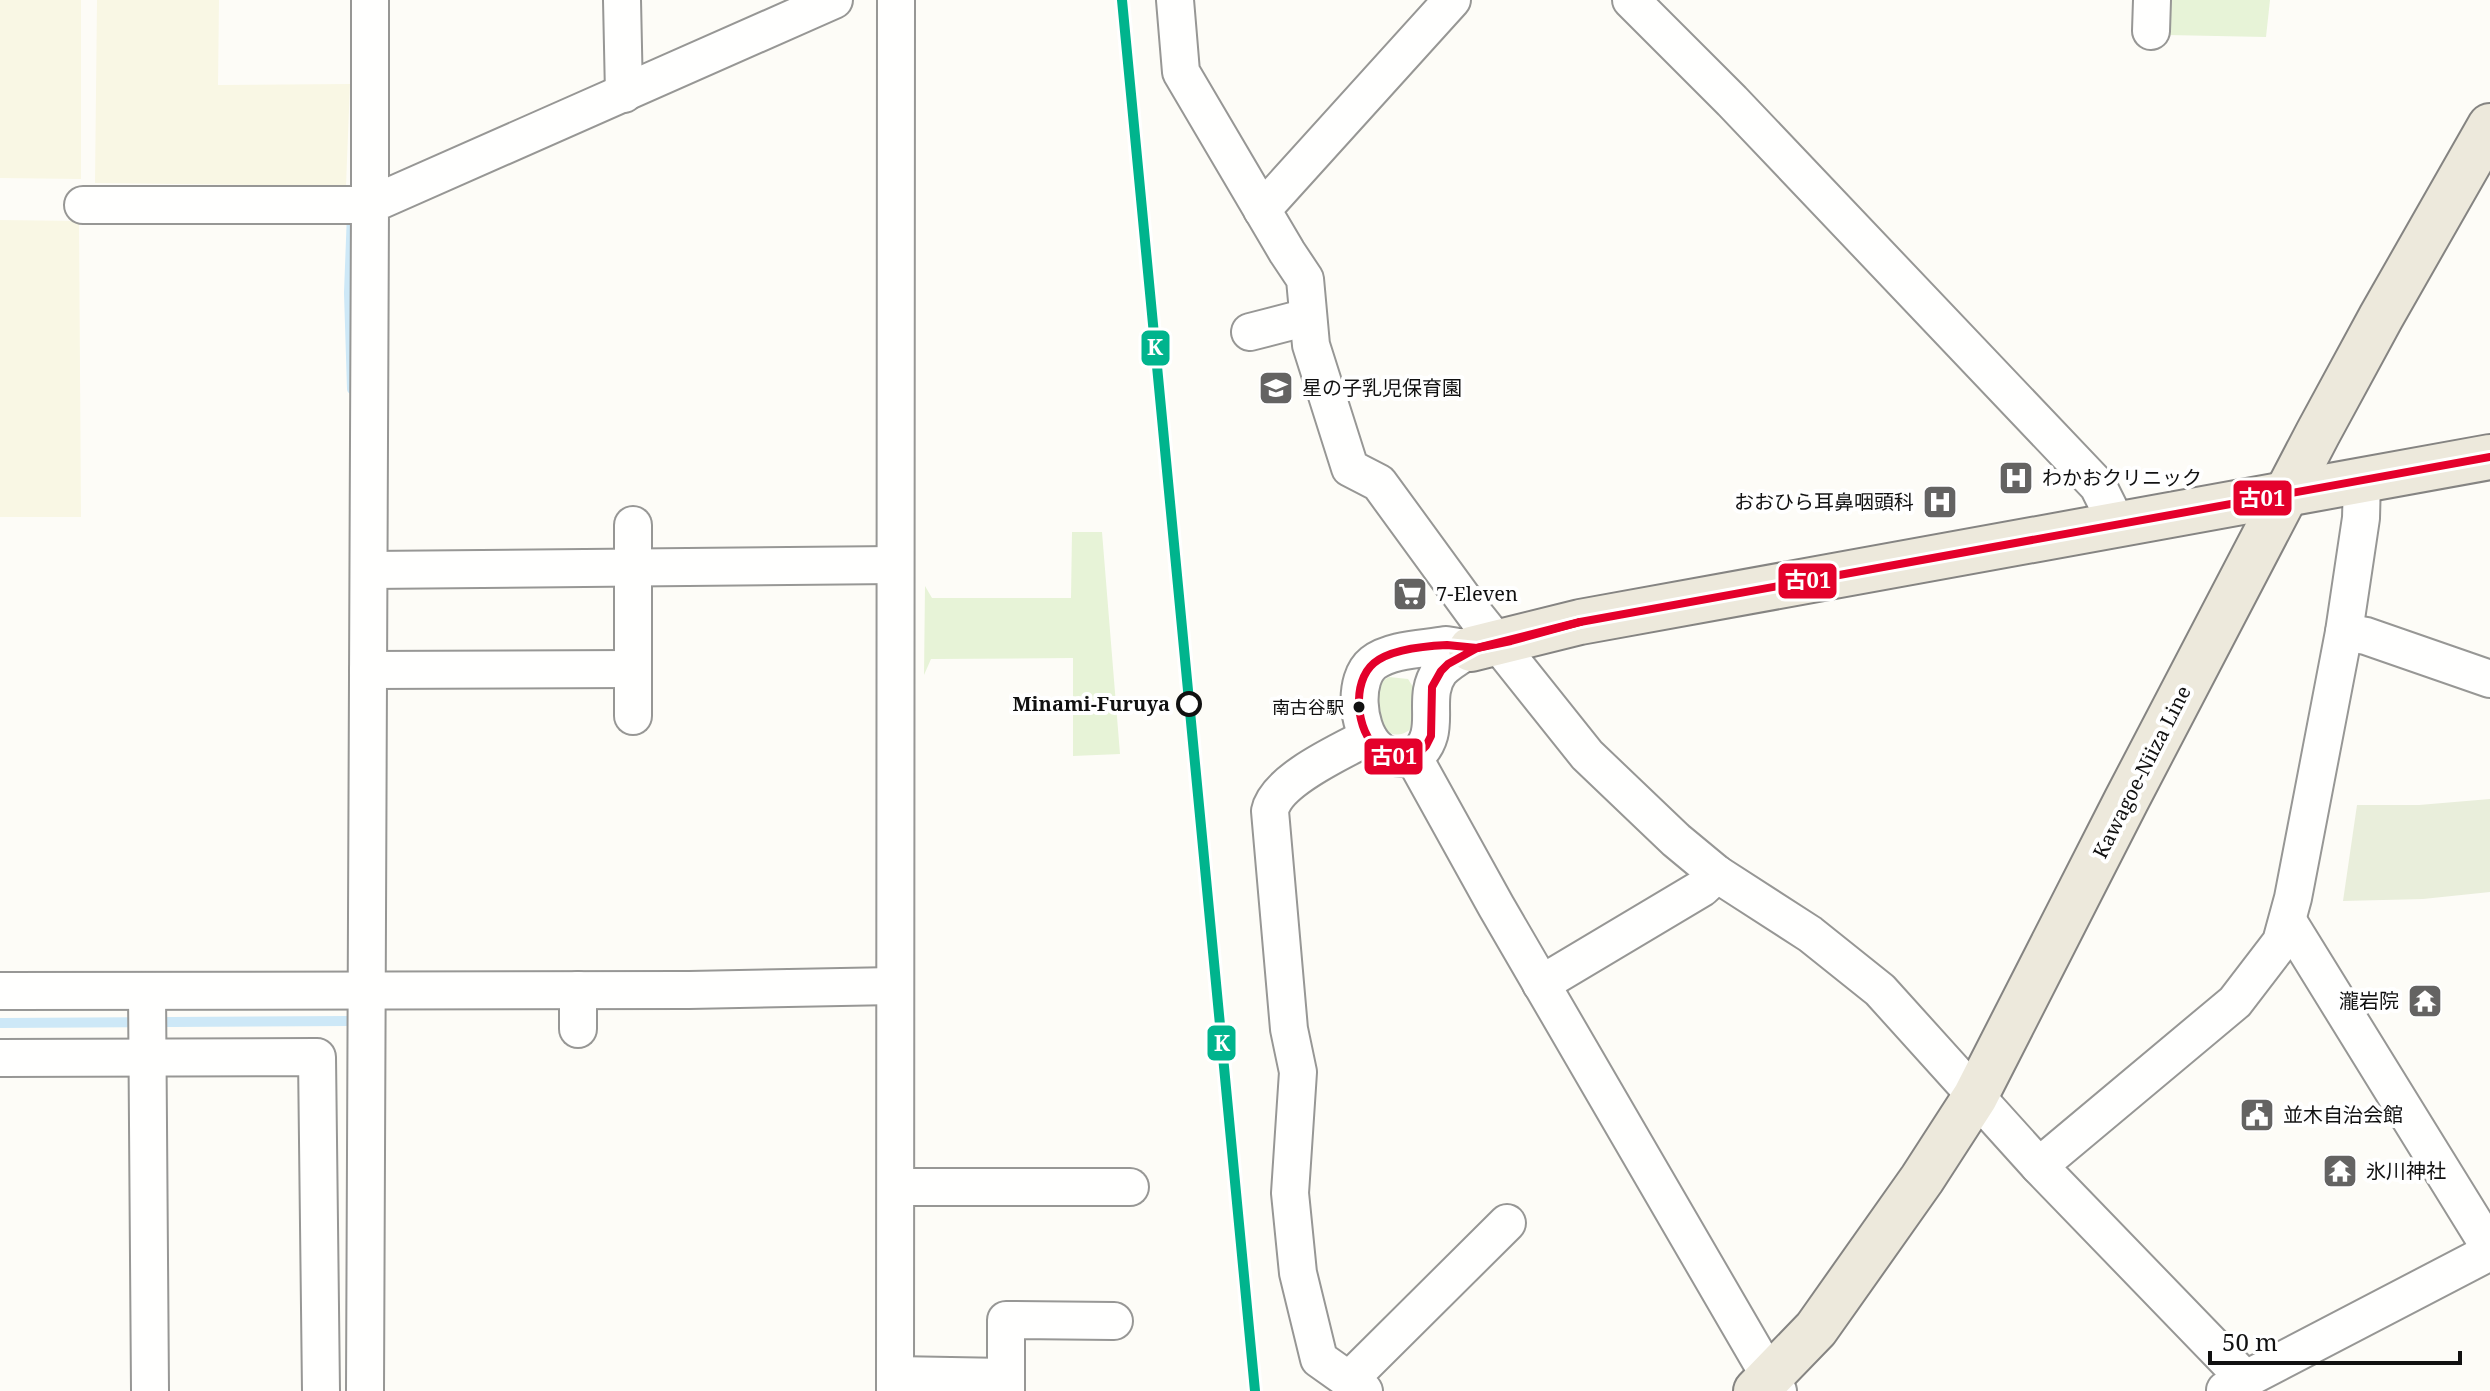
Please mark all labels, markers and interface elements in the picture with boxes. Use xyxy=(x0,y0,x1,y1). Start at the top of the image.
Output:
line badge: K xyxy=(1140,329,1171,367)
text: K xyxy=(1147,331,1164,361)
school or university icon: 星の子乳児保育園 xyxy=(1257,369,1295,407)
place label: 星の子乳児保育園 xyxy=(1302,374,1462,401)
hospital icon: わかおクリニック xyxy=(1997,459,2035,497)
place label: わかおクリニック xyxy=(2042,464,2202,491)
line badge: 古01 xyxy=(2232,479,2293,517)
text: 古01 xyxy=(2239,482,2285,512)
hospital icon: おおひら耳鼻咽頭科 xyxy=(1921,483,1959,521)
place label: おおひら耳鼻咽頭科 xyxy=(1734,488,1914,515)
line badge: 古01 xyxy=(1777,562,1838,600)
text: 古01 xyxy=(1785,564,1831,594)
supermarket icon: 7-Eleven xyxy=(1391,575,1429,613)
place label: 7-Eleven xyxy=(1436,580,1518,607)
street label: Kawagoe-Niiza Line xyxy=(2086,681,2197,863)
place label: Minami-Furuya xyxy=(1012,690,1170,717)
marker: Minami-Furuya xyxy=(1177,692,1201,716)
place label: 南古谷駅 xyxy=(1272,695,1344,719)
marker: 南古谷駅 xyxy=(1351,699,1367,715)
line badge: 古01 xyxy=(1363,737,1424,776)
text: 古01 xyxy=(1371,740,1417,770)
temple icon: 瀧岩院 xyxy=(2406,982,2444,1020)
place label: 瀧岩院 xyxy=(2339,987,2399,1014)
line badge: K xyxy=(1206,1024,1237,1062)
text: K xyxy=(1214,1027,1231,1057)
public building icon: 並木自治会館 xyxy=(2238,1096,2276,1134)
place label: 並木自治会館 xyxy=(2283,1101,2403,1128)
temple icon: 氷川神社 xyxy=(2321,1152,2359,1190)
place label: 氷川神社 xyxy=(2366,1157,2446,1184)
scale bar xyxy=(2210,1315,2460,1365)
text: 50 m xyxy=(2222,1325,2278,1358)

